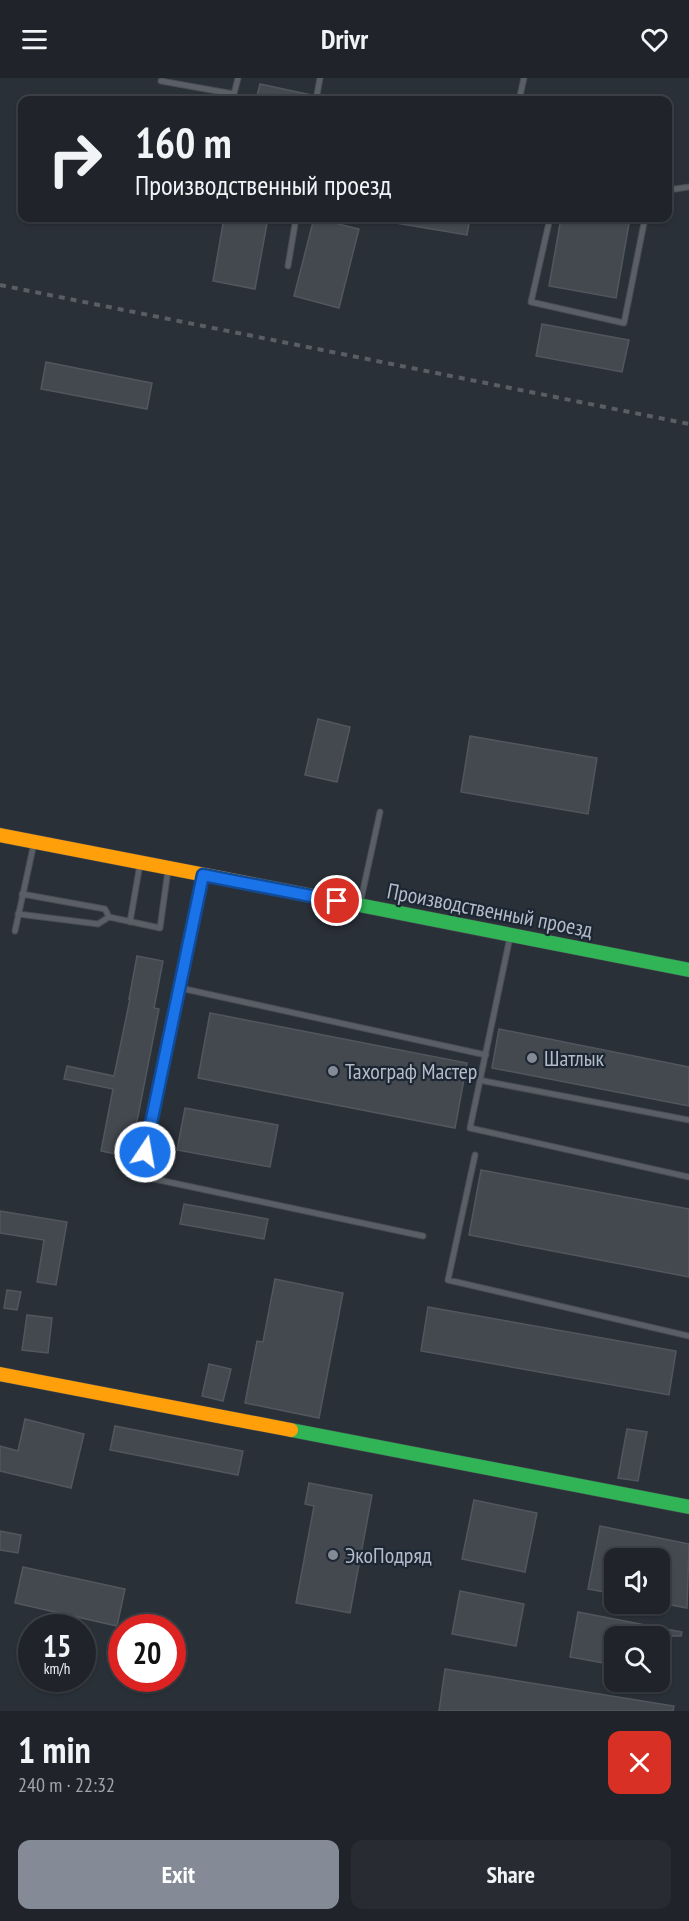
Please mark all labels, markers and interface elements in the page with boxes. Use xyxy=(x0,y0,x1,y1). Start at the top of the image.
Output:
text: Drivr xyxy=(321,22,368,56)
icon: menu xyxy=(18,23,51,56)
icon: heart xyxy=(638,23,671,56)
text: 160 m xyxy=(135,115,232,170)
icon: right xyxy=(36,120,114,198)
text: Производственный проезд xyxy=(135,168,391,202)
pin xyxy=(311,875,362,926)
street label: Производственный проезд xyxy=(385,876,596,944)
icon: arrive xyxy=(320,884,353,917)
place label: Шатлык xyxy=(544,1044,605,1072)
marker: Шатлык xyxy=(525,1051,539,1065)
place label: Тахограф Мастер xyxy=(345,1057,477,1085)
marker: Тахограф Мастер xyxy=(326,1064,340,1078)
position arrow xyxy=(113,1120,177,1184)
place label: ЭкоПодряд xyxy=(345,1541,432,1569)
marker: ЭкоПодряд xyxy=(326,1548,340,1562)
map controls xyxy=(604,1548,670,1692)
button: sound xyxy=(604,1548,670,1614)
speed limit sign: 20 xyxy=(108,1614,186,1692)
text: 15 xyxy=(43,1626,71,1665)
button: search xyxy=(604,1626,670,1692)
text: km/h xyxy=(44,1659,70,1678)
text: 1 min xyxy=(18,1726,91,1773)
button: close xyxy=(608,1731,671,1794)
text: 240 m · 22:32 xyxy=(18,1772,115,1798)
button: Exit xyxy=(18,1840,339,1909)
button: Share xyxy=(351,1840,671,1909)

